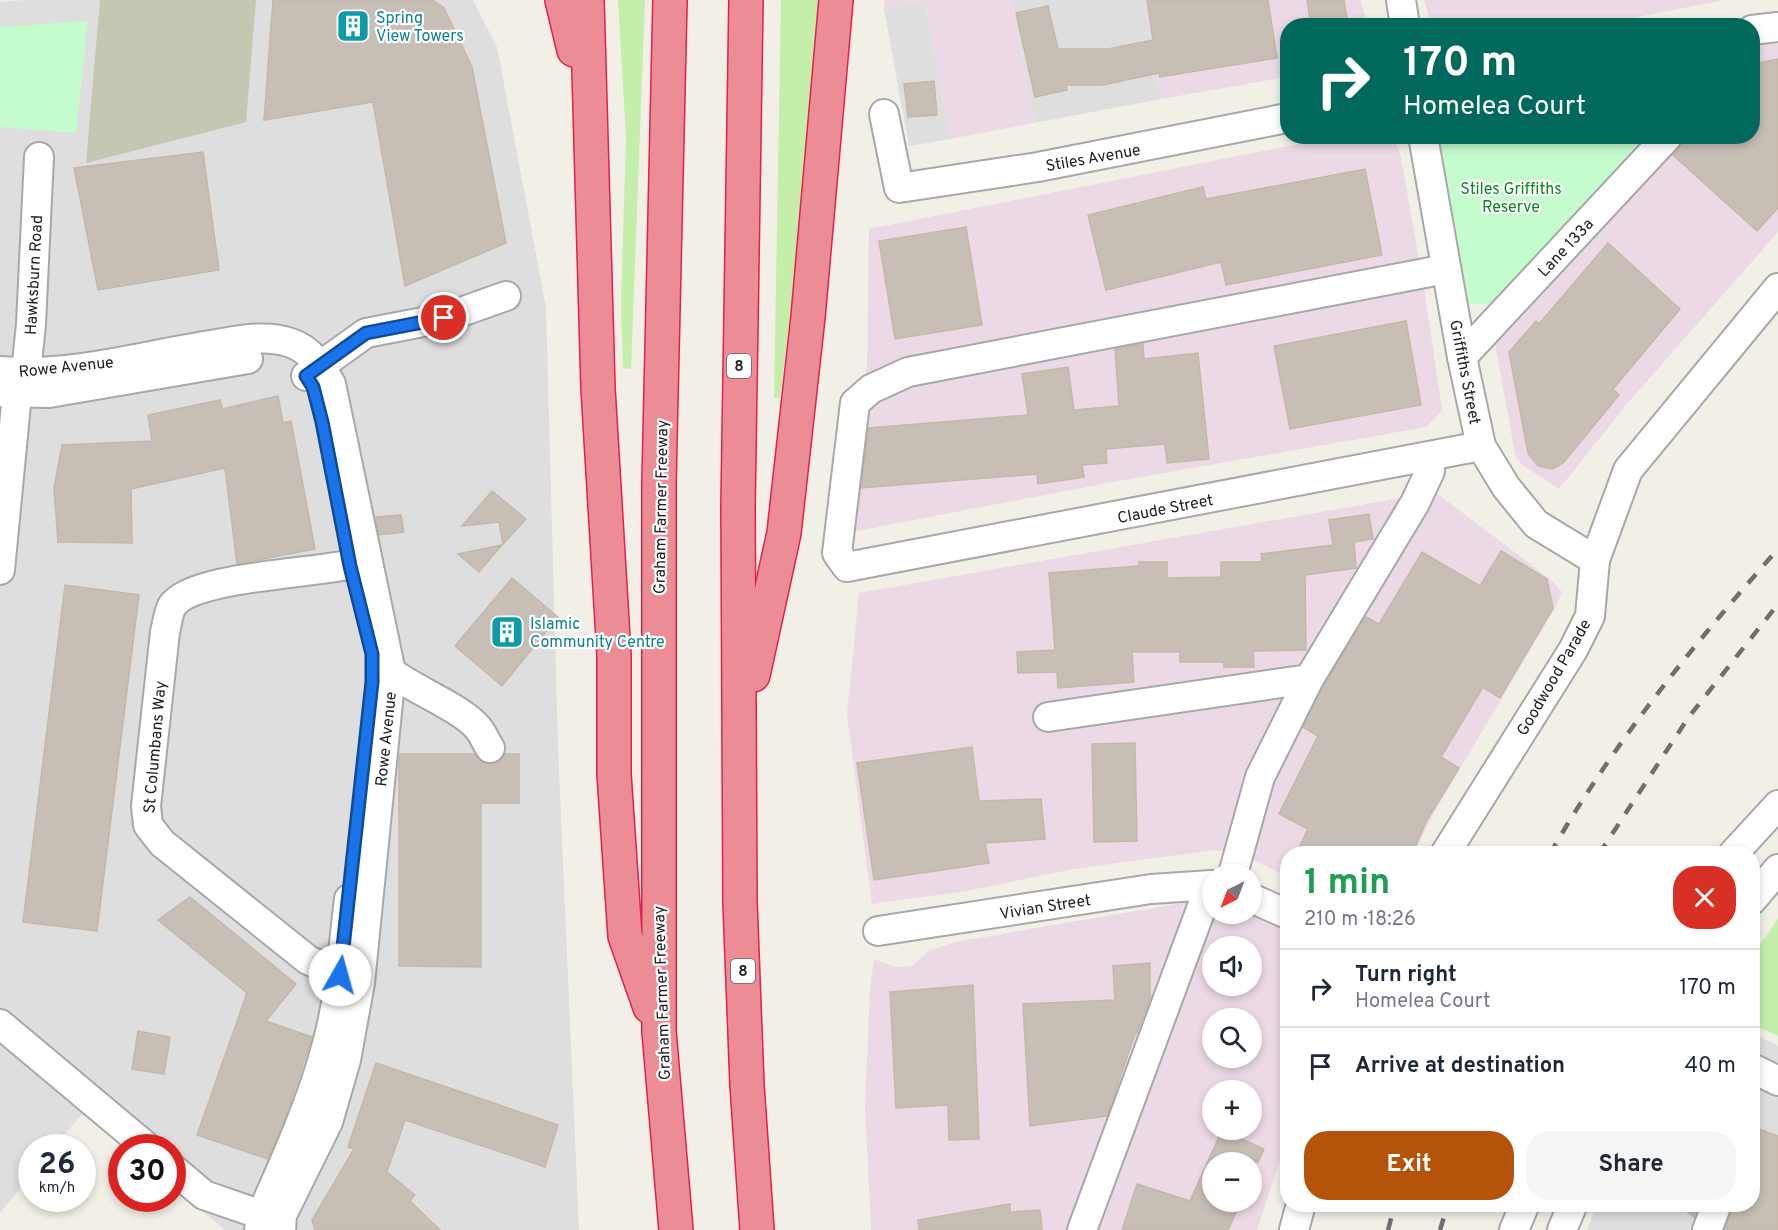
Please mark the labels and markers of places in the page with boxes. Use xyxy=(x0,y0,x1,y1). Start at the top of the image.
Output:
building icon: Spring View Towers xyxy=(335,8,371,44)
place label: Spring View Towers xyxy=(376,9,464,47)
pin xyxy=(418,292,469,343)
building icon: Islamic Community Centre xyxy=(489,614,525,650)
place label: Islamic Community Centre xyxy=(530,615,665,653)

